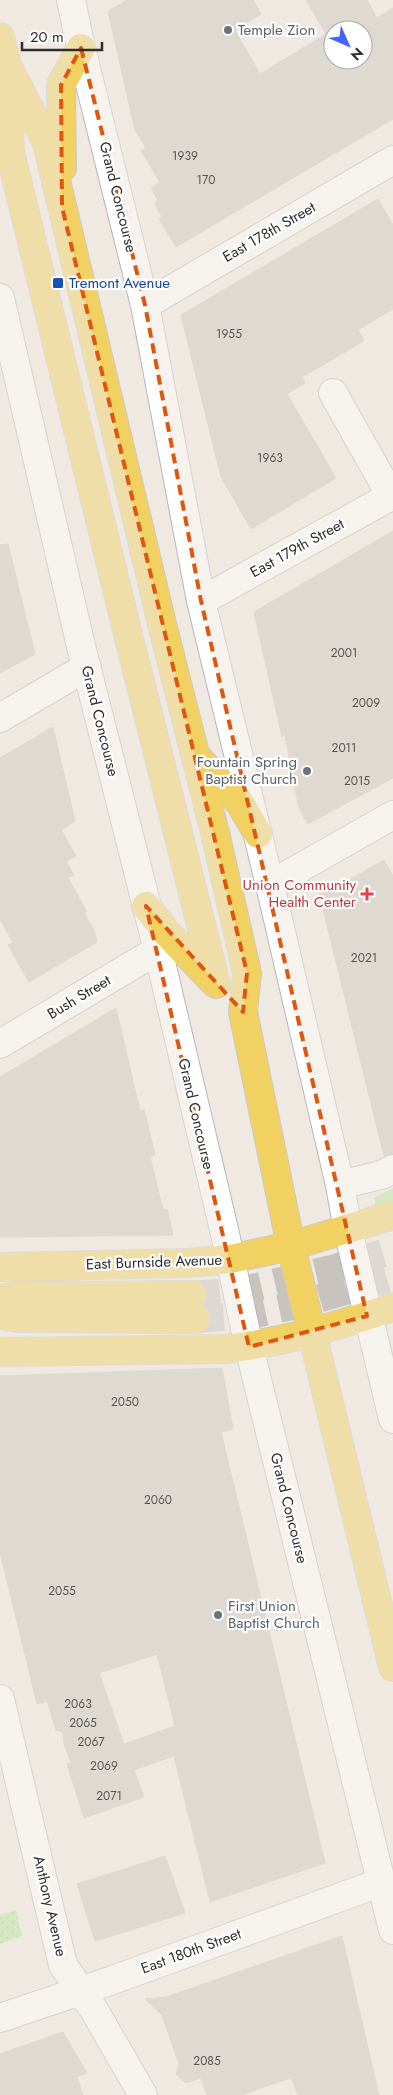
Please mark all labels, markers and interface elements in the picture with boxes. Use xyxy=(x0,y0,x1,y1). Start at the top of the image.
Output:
place label: Temple Zion xyxy=(238,19,315,41)
scale bar xyxy=(22,20,102,52)
north arrow xyxy=(323,20,373,70)
marker: Temple Zion xyxy=(222,24,234,36)
text: 20 m xyxy=(30,26,64,48)
text: N xyxy=(346,43,368,65)
street label: Grand Concourse xyxy=(94,139,142,255)
house number: 1939 xyxy=(172,147,198,165)
house number: 170 xyxy=(197,171,215,189)
street label: East 178th Street xyxy=(218,196,320,268)
place label: Tremont Avenue xyxy=(69,272,170,294)
marker: Tremont Avenue xyxy=(51,276,65,290)
house number: 1955 xyxy=(216,325,242,343)
house number: 1963 xyxy=(257,449,283,467)
street label: East 179th Street xyxy=(246,513,348,583)
house number: 2001 xyxy=(331,644,357,662)
street label: Grand Concourse xyxy=(76,663,124,779)
house number: 2009 xyxy=(352,694,380,712)
house number: 2011 xyxy=(332,739,356,757)
place label: Fountain Spring Baptist Church xyxy=(197,751,297,790)
marker: Fountain Spring Baptist Church xyxy=(301,765,313,777)
house number: 2015 xyxy=(344,772,370,790)
place label: Union Community Health Center xyxy=(243,874,357,913)
marker: Union Community Health Center xyxy=(360,887,374,901)
house number: 2021 xyxy=(351,949,377,967)
street label: Bush Street xyxy=(43,969,115,1025)
street label: Grand Concourse xyxy=(173,1056,220,1172)
street label: East Burnside Avenue xyxy=(85,1249,223,1275)
house number: 2050 xyxy=(111,1393,139,1411)
street label: Grand Concourse xyxy=(265,1450,313,1566)
house number: 2060 xyxy=(144,1491,172,1509)
house number: 2055 xyxy=(48,1582,76,1600)
place label: First Union Baptist Church xyxy=(228,1595,320,1634)
marker: First Union Baptist Church xyxy=(212,1609,224,1621)
house number: 2063 xyxy=(64,1695,92,1713)
house number: 2065 xyxy=(69,1714,97,1732)
house number: 2067 xyxy=(77,1733,105,1751)
house number: 2069 xyxy=(90,1757,118,1775)
house number: 2071 xyxy=(96,1787,122,1805)
street label: Anthony Avenue xyxy=(28,1853,72,1959)
street label: East 180th Street xyxy=(138,1923,245,1979)
house number: 2085 xyxy=(193,2052,221,2070)

